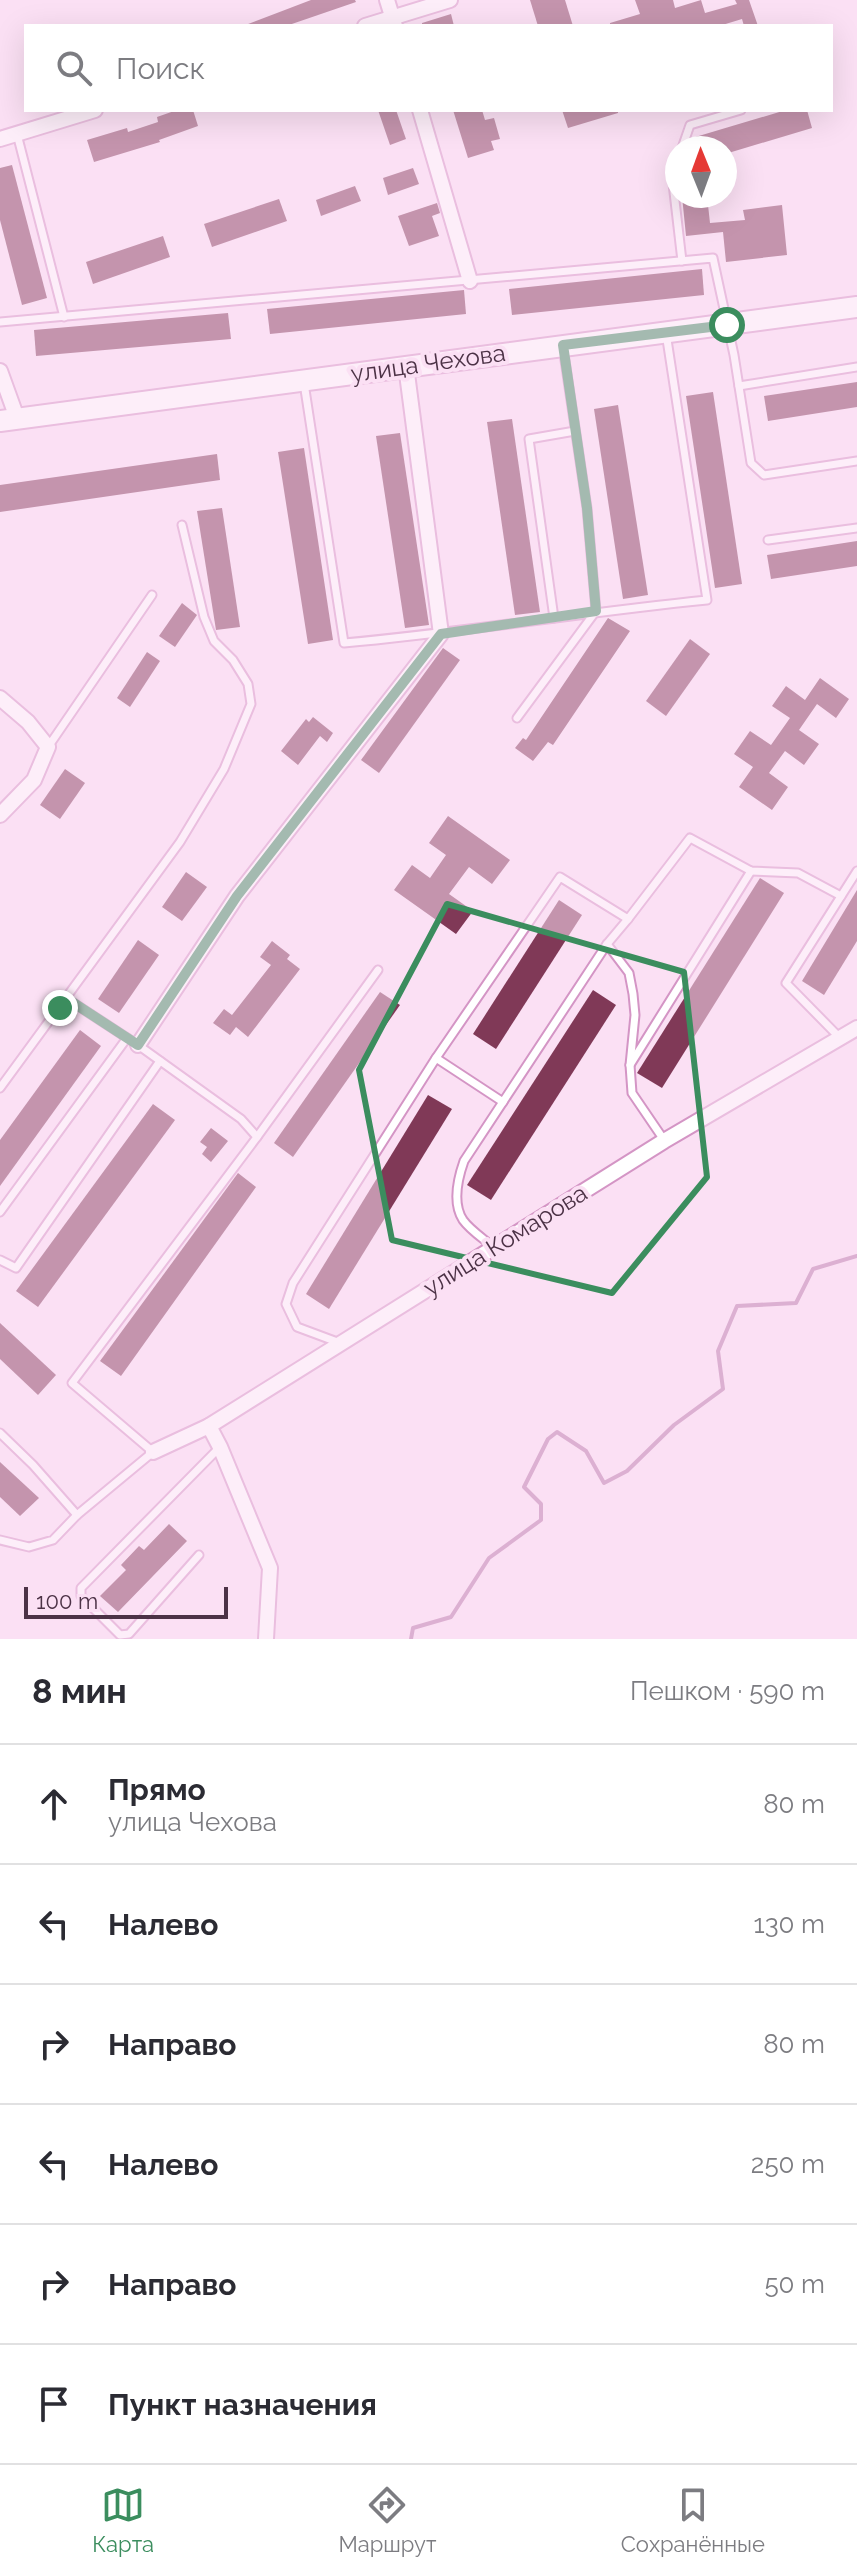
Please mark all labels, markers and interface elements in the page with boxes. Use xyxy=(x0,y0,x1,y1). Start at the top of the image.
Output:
search box xyxy=(24,24,833,112)
icon: search xyxy=(52,46,96,90)
text: Поиск xyxy=(116,51,205,86)
north arrow xyxy=(665,136,737,208)
route start xyxy=(709,307,745,343)
street label: улица Чехова xyxy=(349,338,507,388)
route end xyxy=(42,990,78,1026)
street label: улица Комарова xyxy=(418,1178,592,1302)
scale bar xyxy=(24,1583,228,1619)
text: 100 m xyxy=(36,1588,98,1614)
text: 8 мин xyxy=(32,1671,127,1711)
text: Пешком · 590 m xyxy=(630,1676,825,1706)
text: Прямо xyxy=(108,1772,206,1807)
icon: ahead xyxy=(32,1782,76,1826)
text: 80 m xyxy=(763,1789,825,1819)
text: улица Чехова xyxy=(108,1807,277,1837)
icon: left xyxy=(32,1902,76,1946)
text: Налево xyxy=(108,1907,218,1942)
text: 130 m xyxy=(754,1909,825,1939)
icon: right xyxy=(32,2022,76,2066)
text: Направо xyxy=(108,2027,237,2062)
text: 80 m xyxy=(763,2029,825,2059)
icon: left xyxy=(32,2142,76,2186)
text: Налево xyxy=(108,2147,218,2182)
text: 250 m xyxy=(751,2149,825,2179)
icon: right xyxy=(32,2262,76,2306)
text: Направо xyxy=(108,2267,237,2302)
text: 50 m xyxy=(764,2269,825,2299)
icon: arrive xyxy=(32,2382,76,2426)
text: Пункт назначения xyxy=(108,2387,377,2422)
tab: Карта xyxy=(92,2483,154,2557)
tab: Маршрут xyxy=(338,2483,436,2557)
tab: Сохранённые xyxy=(621,2483,765,2557)

